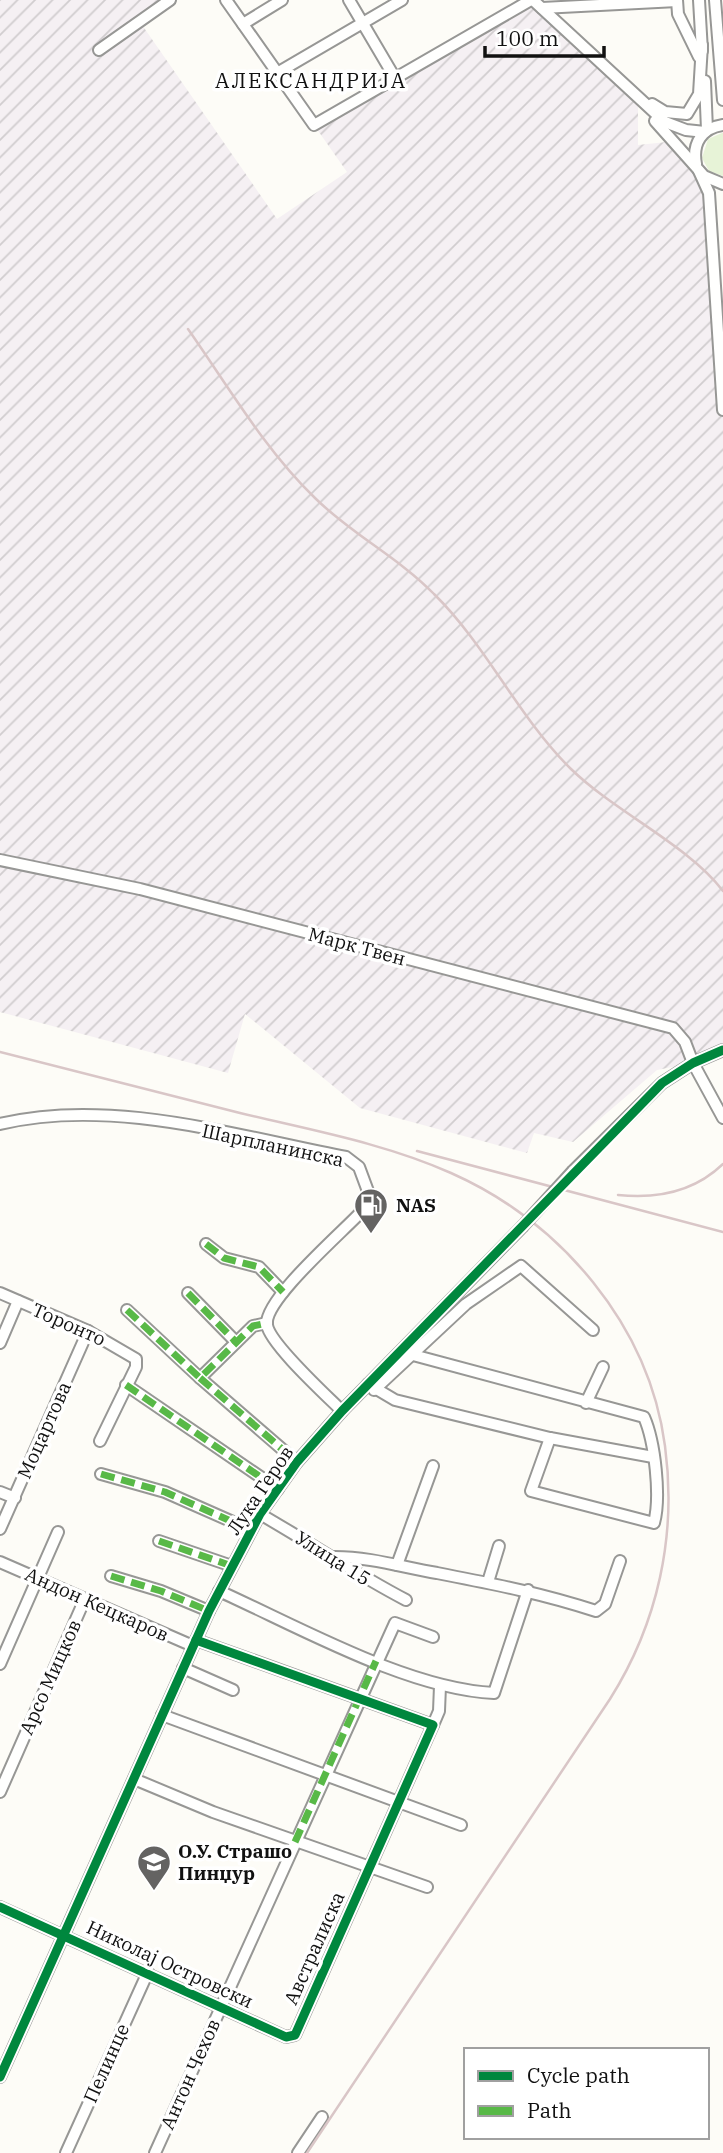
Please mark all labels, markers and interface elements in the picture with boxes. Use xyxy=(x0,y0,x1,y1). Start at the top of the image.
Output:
scale bar xyxy=(485,14,604,58)
text: 100 m xyxy=(496,24,559,52)
district label: АЛЕКСАНДРИЈА xyxy=(215,66,407,94)
street label: Марк Твен xyxy=(306,922,408,970)
street label: Шарпланинска xyxy=(200,1118,346,1172)
fuel station icon: NAS xyxy=(352,1186,390,1235)
place label: NAS xyxy=(396,1193,436,1217)
street label: Торонто xyxy=(29,1297,109,1351)
street label: Моцартова xyxy=(12,1378,76,1482)
street label: Лука Геров xyxy=(222,1441,298,1539)
street label: Улица 15 xyxy=(291,1525,375,1591)
street label: Андон Кецкаров xyxy=(22,1562,172,1646)
street label: Арсо Мицков xyxy=(14,1616,86,1738)
place label: О.У. Страшо Пинџур xyxy=(178,1839,292,1885)
school or university icon: О.У. Страшо Пинџур xyxy=(135,1843,173,1892)
street label: Австралиска xyxy=(278,1888,350,2008)
street label: Николај Островски xyxy=(83,1915,257,2013)
street label: Антон Чехов xyxy=(155,2015,225,2133)
street label: Пелинце xyxy=(78,2020,134,2106)
legend xyxy=(464,2048,709,2139)
text: Cycle path xyxy=(527,2061,630,2089)
text: Path xyxy=(527,2096,572,2124)

